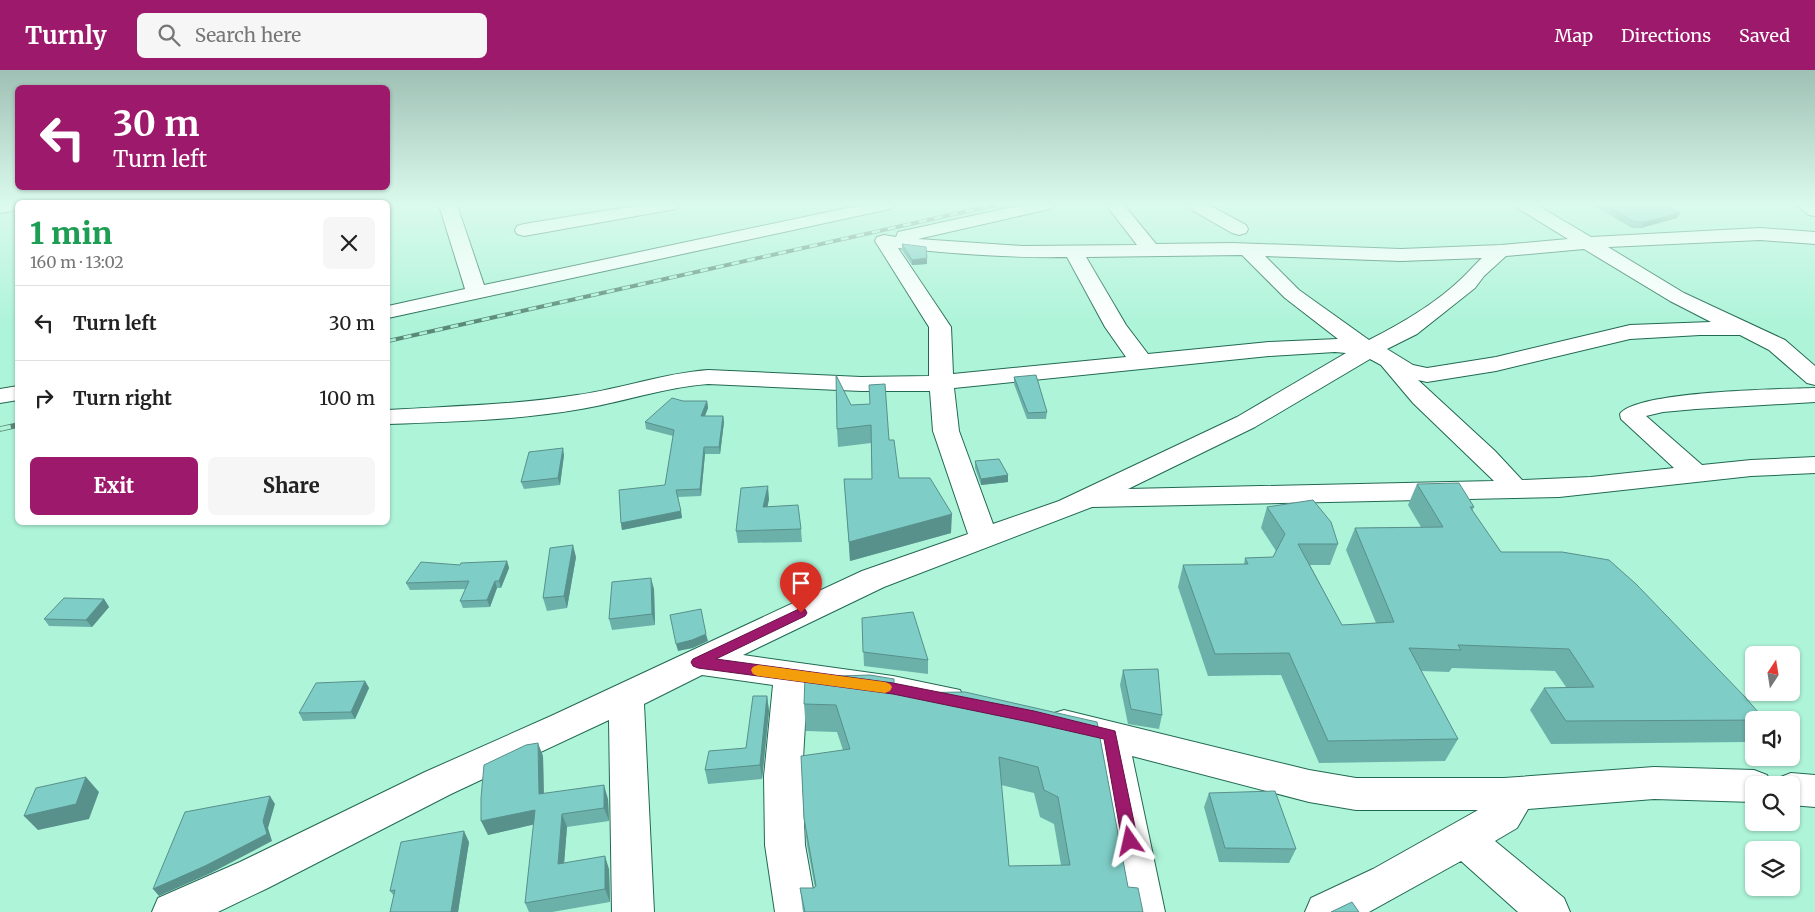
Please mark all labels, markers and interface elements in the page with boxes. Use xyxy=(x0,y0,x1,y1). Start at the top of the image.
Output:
search box xyxy=(137,13,487,58)
text: Turnly xyxy=(25,20,107,51)
icon: search xyxy=(155,21,183,49)
text: Search here xyxy=(195,23,301,47)
text: Map xyxy=(1555,24,1593,47)
text: Directions xyxy=(1621,24,1711,47)
text: Saved xyxy=(1739,24,1790,47)
text: 30 m xyxy=(113,102,199,146)
icon: left xyxy=(30,105,95,170)
text: Turn left xyxy=(113,145,207,173)
text: 1 min xyxy=(30,214,112,252)
button: close xyxy=(323,217,375,269)
text: 160 m · 13:02 xyxy=(30,252,124,272)
icon: left xyxy=(30,309,58,337)
text: Turn left xyxy=(73,311,157,335)
text: 30 m xyxy=(329,311,375,335)
icon: right xyxy=(30,384,58,412)
text: Turn right xyxy=(73,386,172,410)
text: 100 m xyxy=(319,386,375,410)
button: Exit xyxy=(30,457,198,515)
button: Share xyxy=(208,457,375,515)
pin xyxy=(780,562,822,613)
icon: arrive xyxy=(787,569,815,597)
north arrow xyxy=(1745,646,1800,701)
map controls xyxy=(1745,646,1800,896)
button: sound xyxy=(1745,711,1800,766)
button: search xyxy=(1745,776,1800,831)
position arrow xyxy=(1103,814,1155,866)
button: layers xyxy=(1745,841,1800,896)

